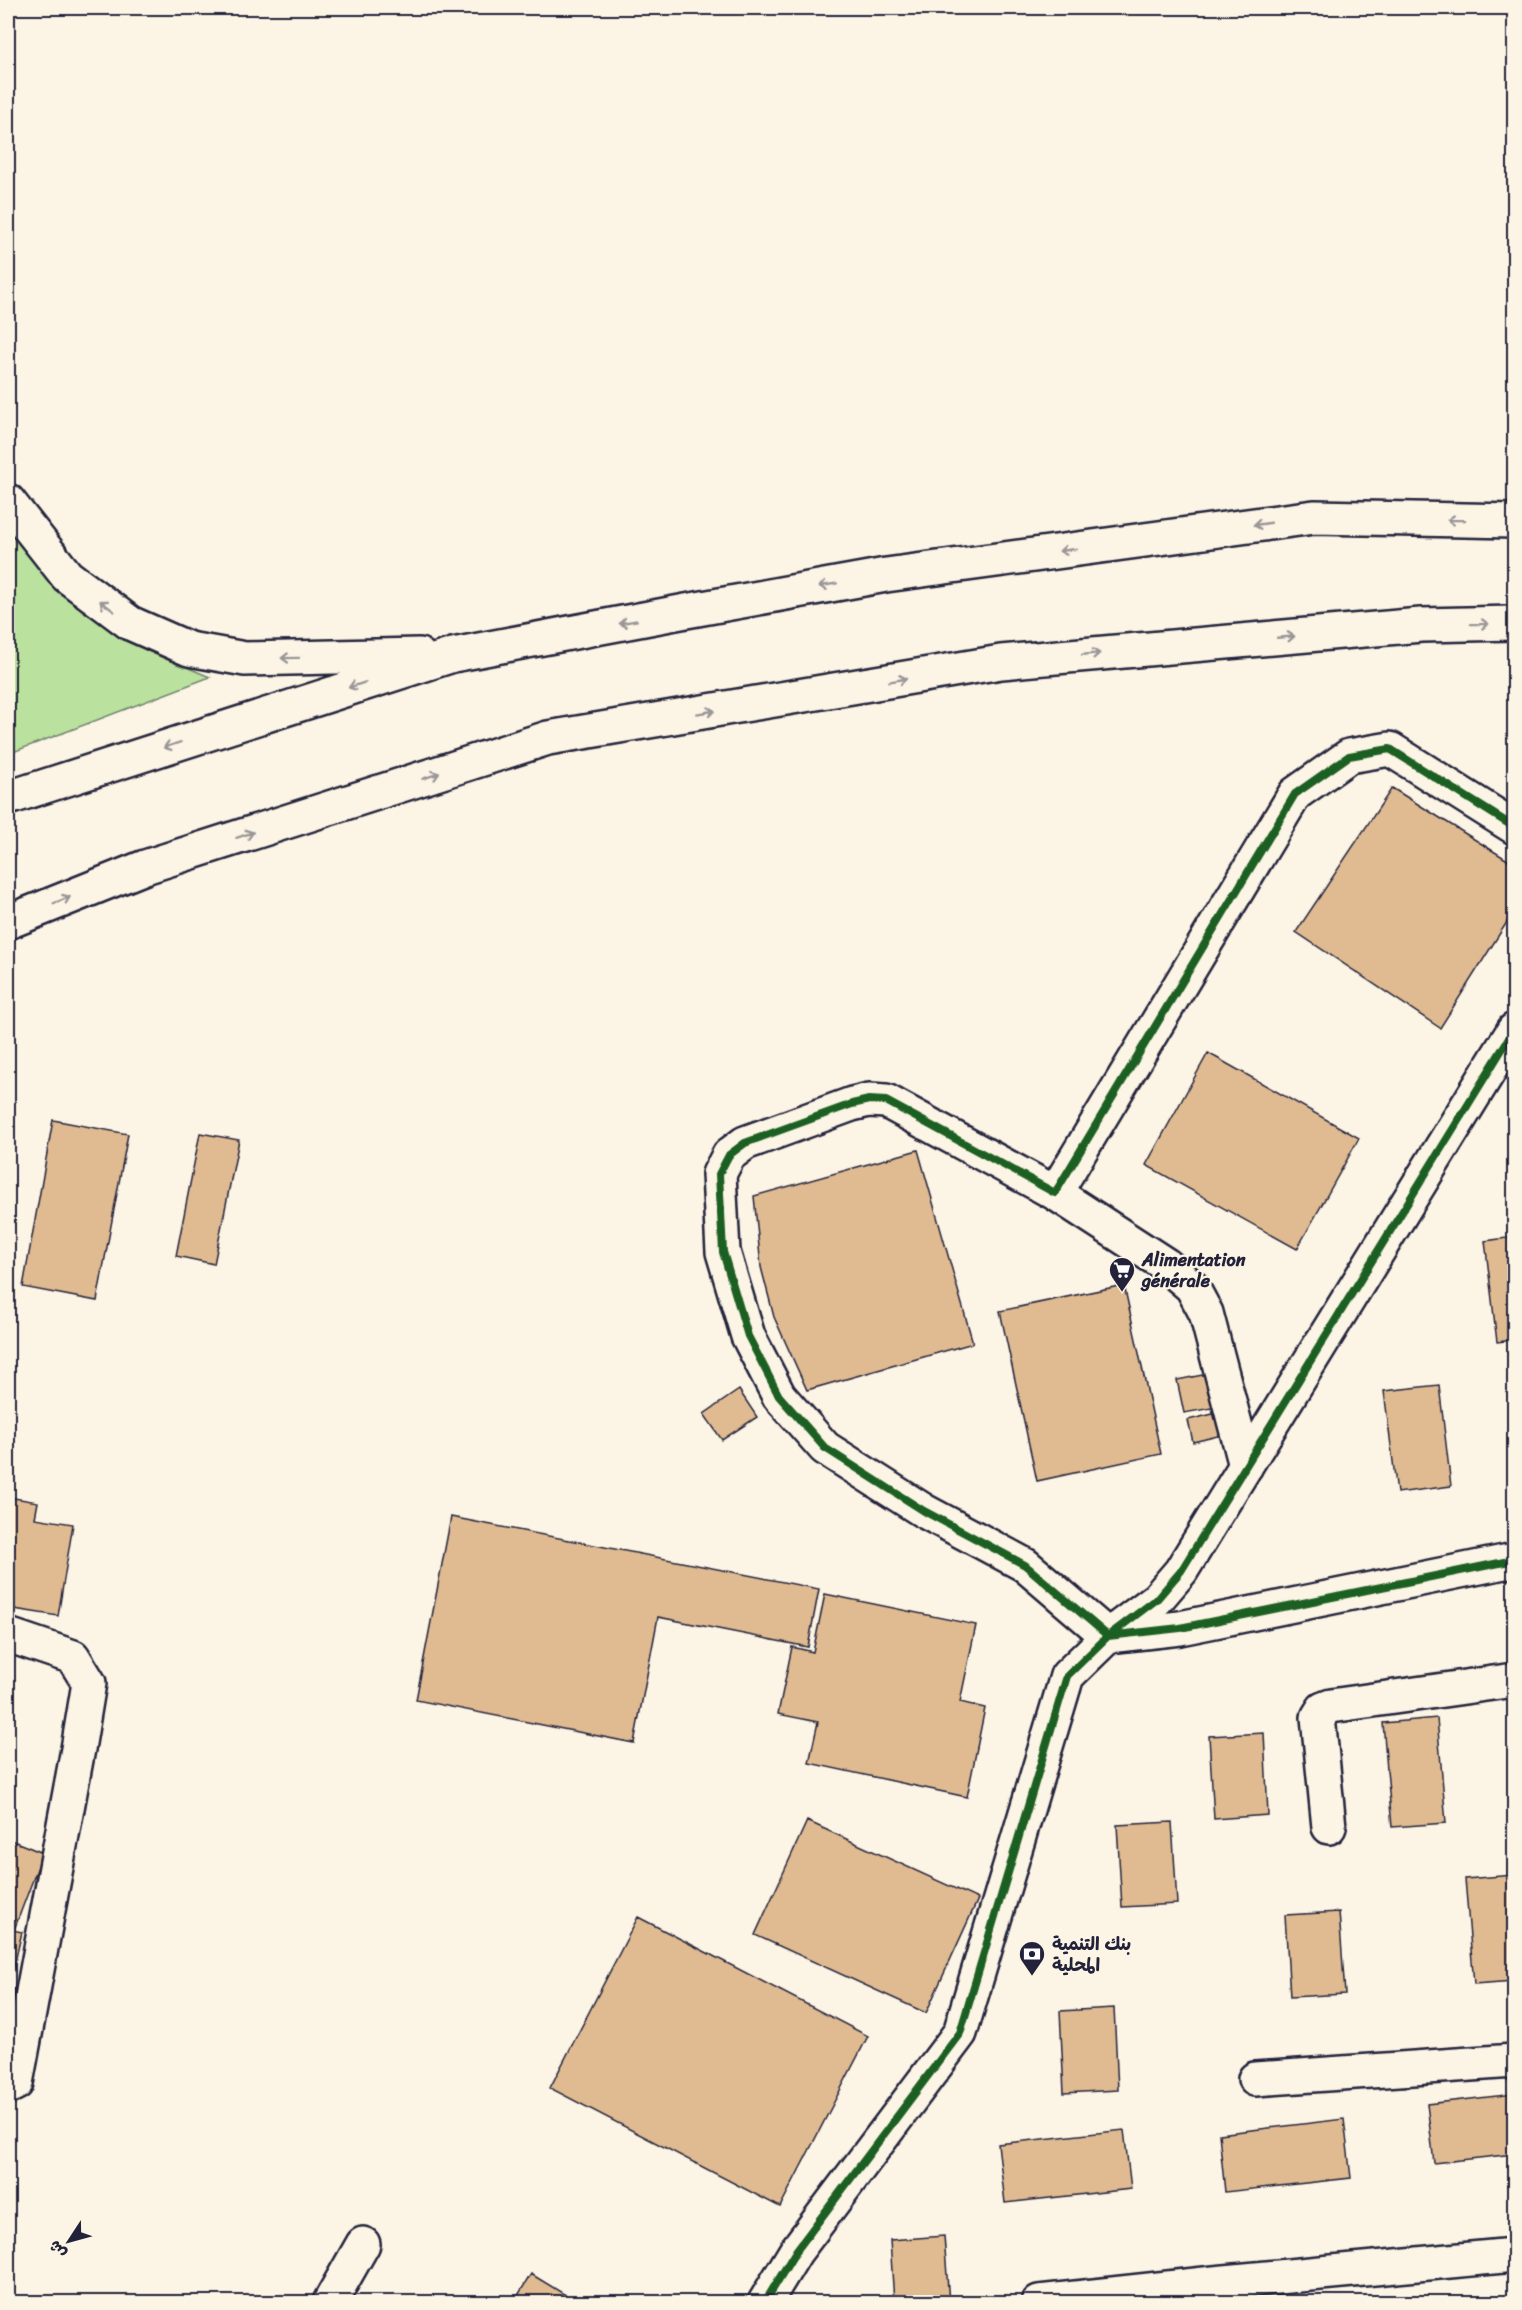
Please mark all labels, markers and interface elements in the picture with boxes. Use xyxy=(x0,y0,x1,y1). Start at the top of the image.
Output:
one-way arrow xyxy=(1447,514,1467,526)
one-way arrow xyxy=(1252,518,1272,529)
one-way arrow xyxy=(1059,545,1079,556)
one-way arrow xyxy=(819,580,839,591)
one-way arrow xyxy=(99,599,115,612)
one-way arrow xyxy=(619,616,639,627)
one-way arrow xyxy=(1469,618,1489,629)
one-way arrow xyxy=(1275,631,1295,642)
one-way arrow xyxy=(1081,648,1101,659)
one-way arrow xyxy=(280,652,300,664)
one-way arrow xyxy=(888,674,907,685)
one-way arrow xyxy=(348,681,367,692)
one-way arrow xyxy=(695,707,715,718)
one-way arrow xyxy=(163,740,182,751)
one-way arrow xyxy=(421,769,440,780)
one-way arrow xyxy=(235,829,254,840)
one-way arrow xyxy=(52,894,71,905)
place label: Alimentation générale xyxy=(1140,1244,1246,1297)
supermarket icon: Alimentation générale xyxy=(1107,1255,1137,1293)
place label: بنك التنمية المحلية xyxy=(1052,1928,1131,1981)
bank icon: بنك التنمية المحلية xyxy=(1017,1939,1047,1977)
north arrow xyxy=(39,2211,99,2271)
text: ش xyxy=(40,2234,74,2265)

